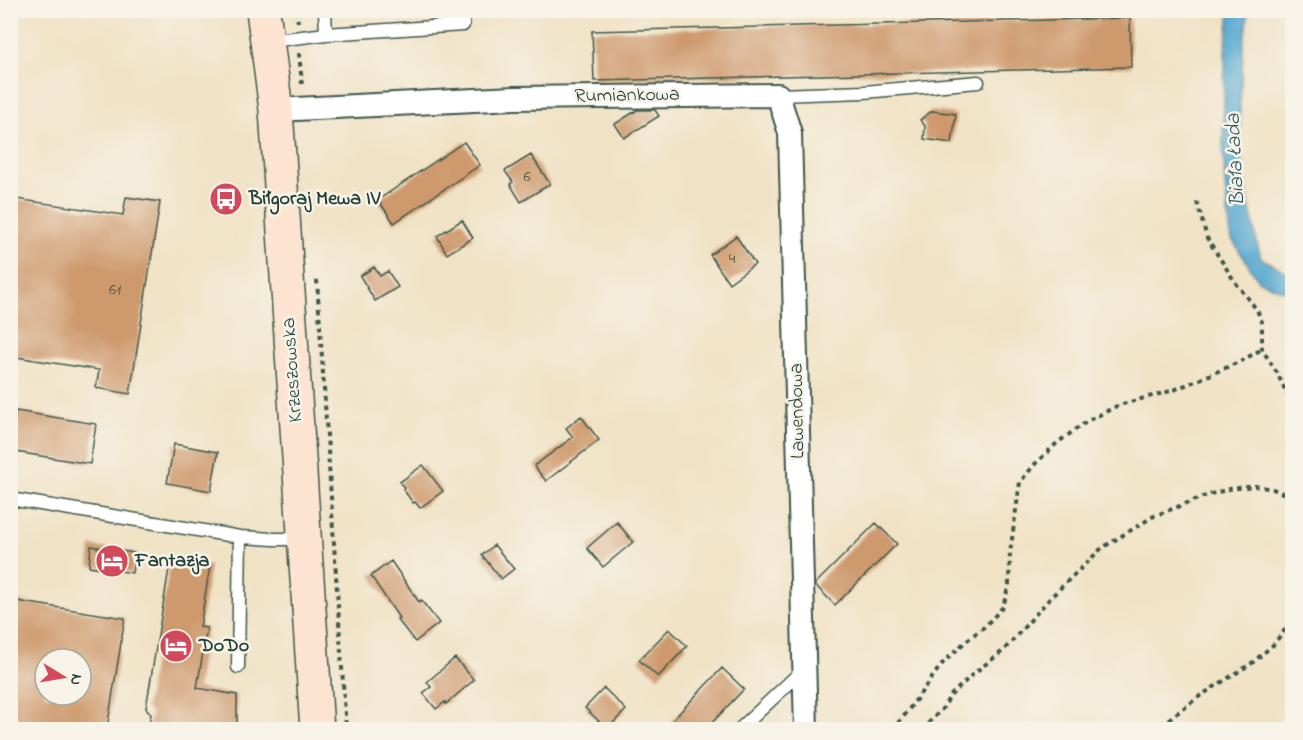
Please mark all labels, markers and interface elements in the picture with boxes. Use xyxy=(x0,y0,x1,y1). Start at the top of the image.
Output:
street label: Rumiankowa xyxy=(574,81,680,111)
water label: Biała Łada xyxy=(1219,112,1253,207)
house number: 6 xyxy=(523,165,531,189)
bus stop icon: Biłgoraj Mewa IV xyxy=(208,181,244,217)
place label: Biłgoraj Mewa IV xyxy=(248,185,381,215)
house number: 4 xyxy=(729,247,736,271)
house number: 61 xyxy=(109,278,121,302)
street label: Krzeszowska xyxy=(275,317,311,423)
street label: Lawendowa xyxy=(783,363,813,459)
hotel icon: Fantazja xyxy=(94,543,130,579)
place label: Fantazja xyxy=(134,547,210,576)
hotel icon: DoDo xyxy=(158,628,194,664)
place label: DoDo xyxy=(198,632,249,661)
north arrow xyxy=(33,647,93,707)
text: N xyxy=(63,672,89,687)

